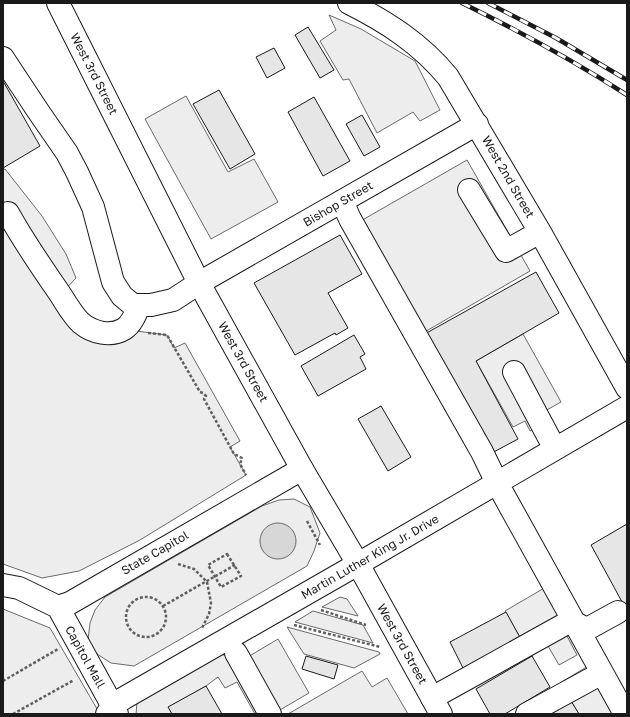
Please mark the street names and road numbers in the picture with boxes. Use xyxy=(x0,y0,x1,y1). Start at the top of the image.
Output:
street label: West 3rd Street xyxy=(67,30,122,117)
street label: West 2nd Street xyxy=(479,133,538,221)
street label: Bishop Street xyxy=(300,177,375,230)
street label: West 3rd Street xyxy=(215,319,272,405)
street label: Martin Luther King Jr. Drive xyxy=(298,511,441,602)
street label: State Capitol xyxy=(119,527,191,578)
street label: West 3rd Street xyxy=(374,601,431,687)
street label: Capitol Mall xyxy=(62,623,109,691)

